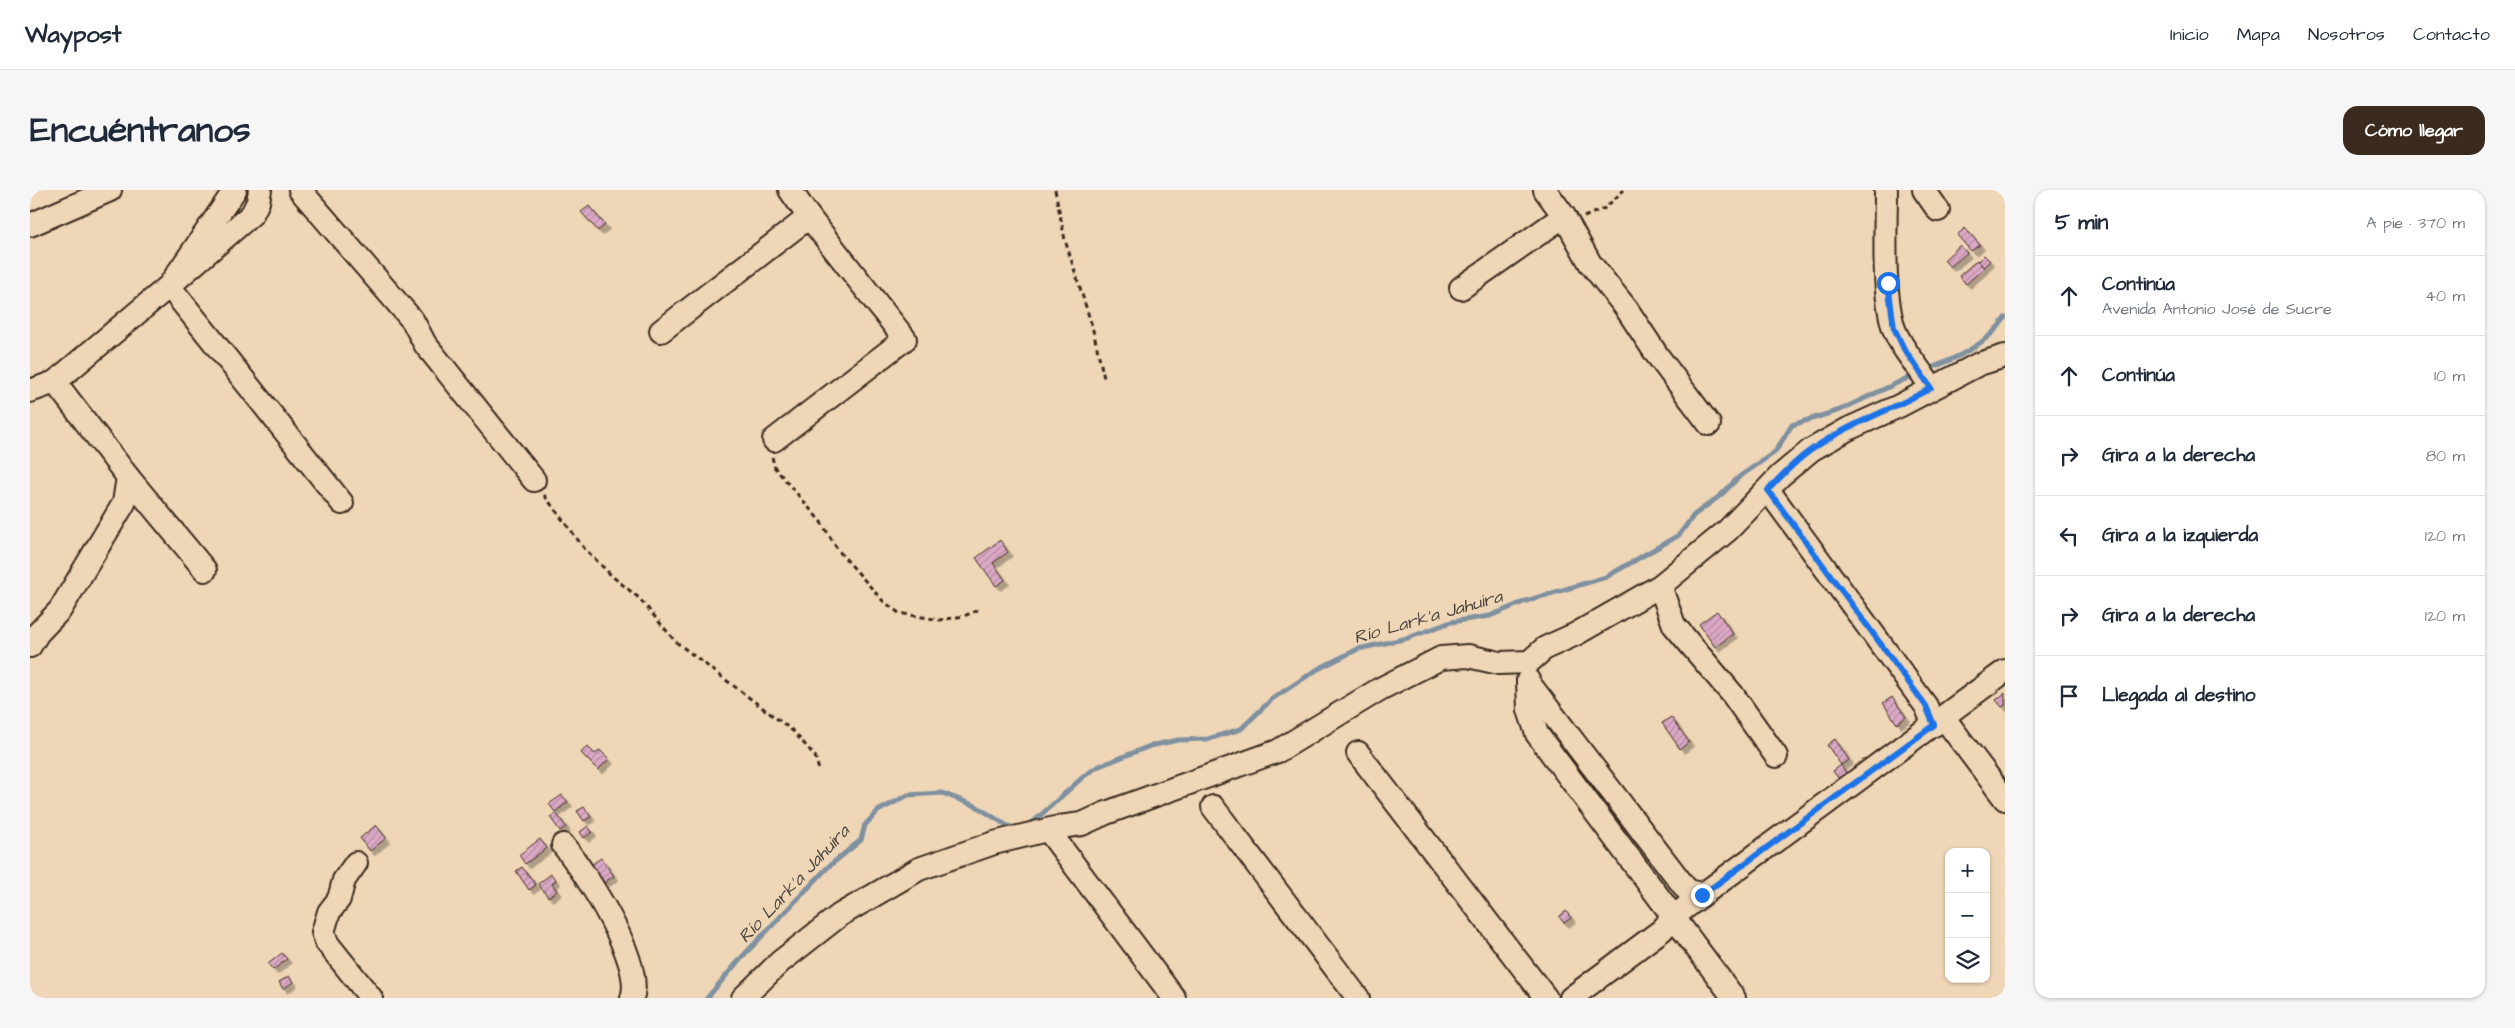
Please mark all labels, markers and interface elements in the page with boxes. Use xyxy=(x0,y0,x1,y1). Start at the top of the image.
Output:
text: Waypost xyxy=(25,18,122,52)
text: Inicio xyxy=(2170,22,2209,47)
text: Mapa xyxy=(2237,22,2280,47)
text: Nosotros xyxy=(2308,22,2385,47)
text: Contacto xyxy=(2413,22,2490,47)
text: Encuéntranos xyxy=(30,106,251,155)
button: Cómo llegar xyxy=(2343,106,2485,155)
text: 5 min xyxy=(2055,208,2108,237)
text: A pie · 370 m xyxy=(2366,212,2465,234)
text: Continúa xyxy=(2102,271,2175,298)
route start xyxy=(1877,272,1900,295)
icon: ahead xyxy=(2055,282,2083,310)
text: 40 m xyxy=(2425,285,2465,307)
text: Avenida Antonio José de Sucre xyxy=(2102,298,2332,320)
icon: ahead xyxy=(2055,362,2083,390)
text: Continúa xyxy=(2102,362,2175,389)
text: 10 m xyxy=(2434,365,2465,387)
icon: right xyxy=(2055,442,2083,470)
text: Gira a la derecha xyxy=(2102,442,2255,469)
text: 80 m xyxy=(2426,445,2465,467)
icon: left xyxy=(2055,522,2083,550)
text: Gira a la izquierda xyxy=(2102,522,2258,549)
text: 120 m xyxy=(2425,525,2465,547)
water label: Río Lark’a Jahuira xyxy=(1351,584,1506,650)
icon: right xyxy=(2055,602,2083,630)
text: Gira a la derecha xyxy=(2102,602,2255,629)
text: 120 m xyxy=(2425,605,2465,627)
icon: arrive xyxy=(2055,682,2083,710)
text: Llegada al destino xyxy=(2102,682,2255,709)
water label: Río Lark’a Jahuira xyxy=(733,819,856,949)
map controls xyxy=(1945,848,1990,983)
button: + xyxy=(1945,848,1990,893)
route end xyxy=(1691,884,1714,907)
button: − xyxy=(1945,893,1990,938)
button: layers xyxy=(1945,938,1990,983)

